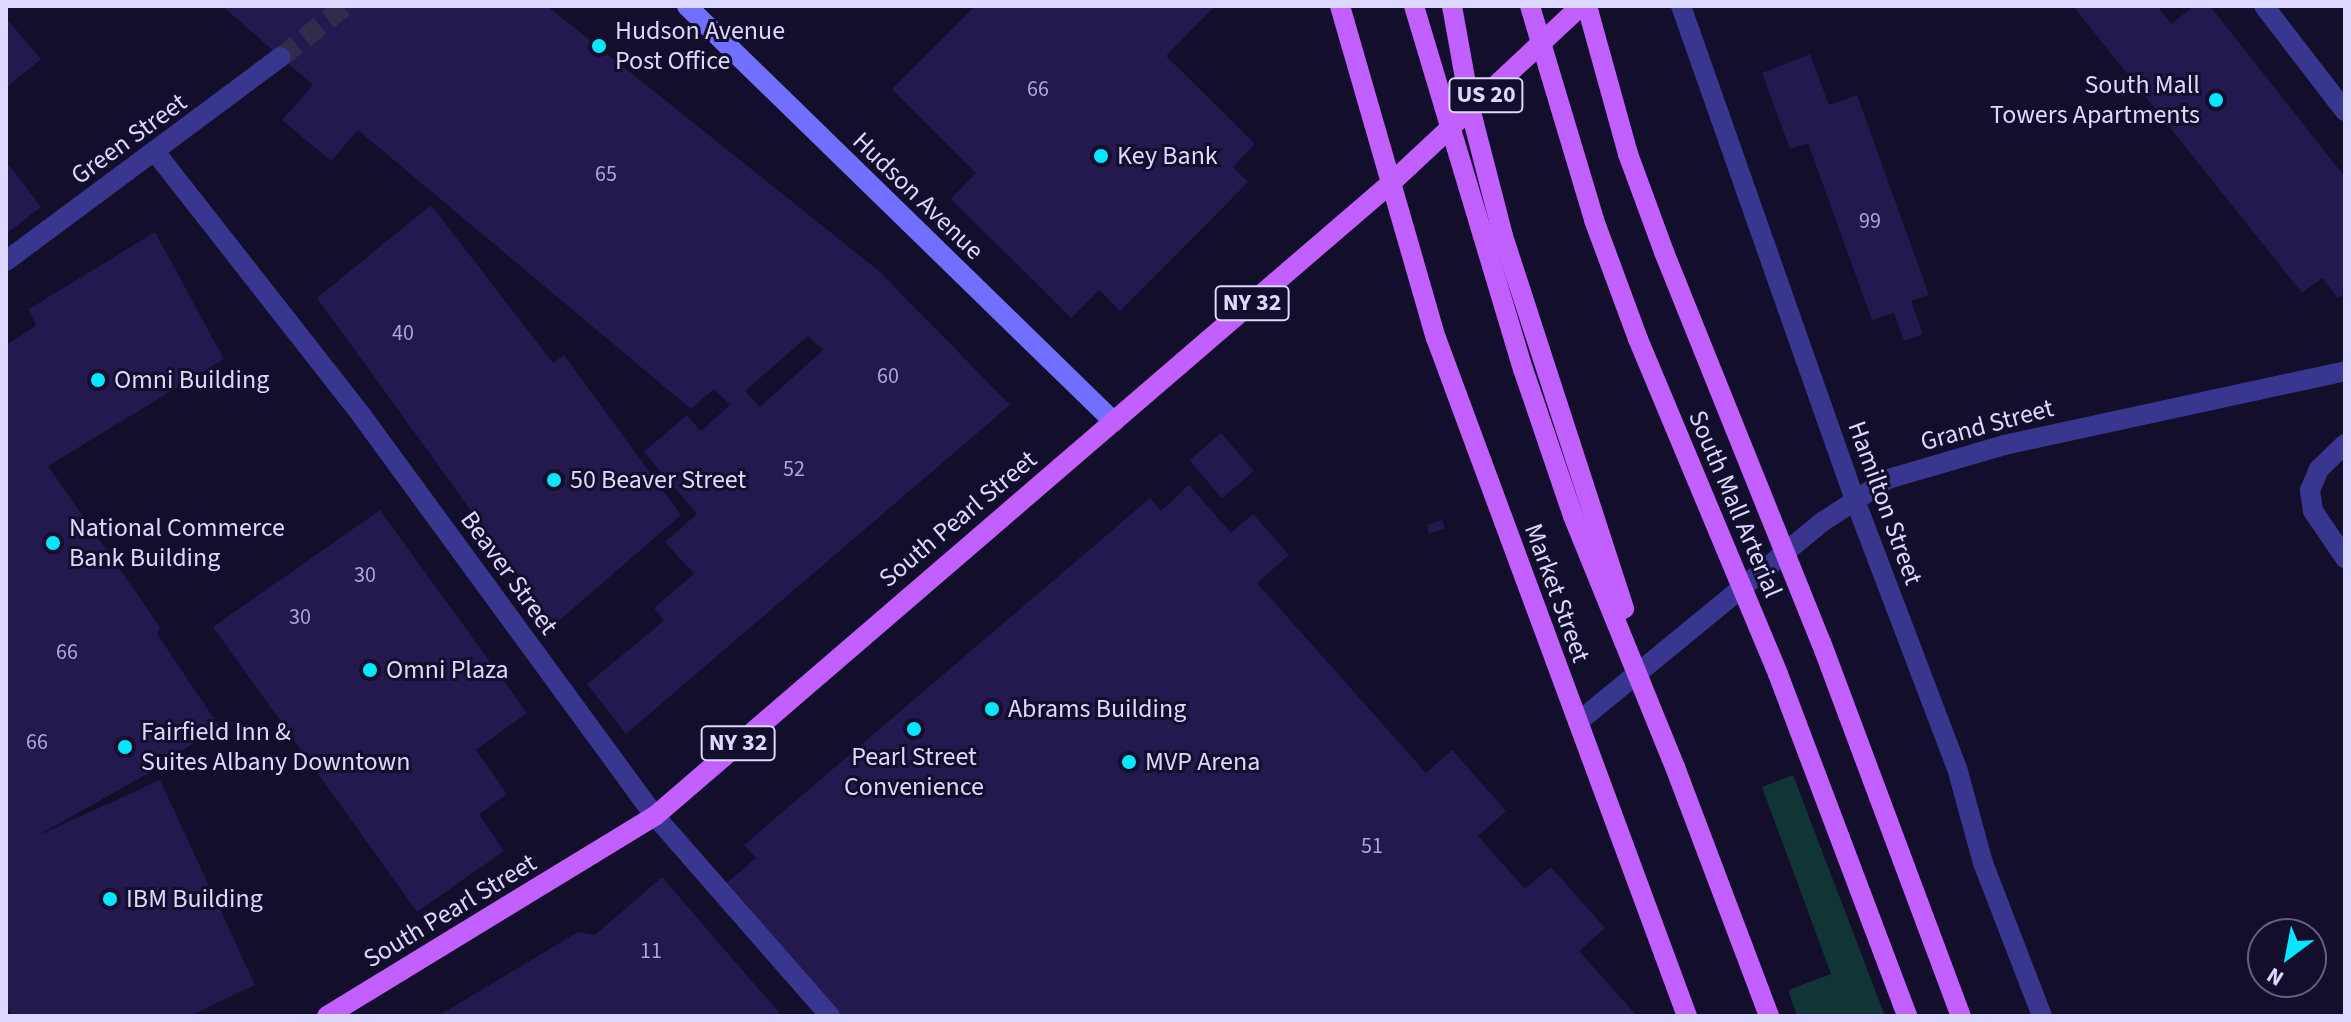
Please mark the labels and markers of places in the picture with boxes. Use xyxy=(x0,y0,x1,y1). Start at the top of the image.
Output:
place label: Hudson Avenue Post Office xyxy=(615,15,785,76)
marker: Hudson Avenue Post Office xyxy=(590,37,608,55)
place label: South Mall Towers Apartments xyxy=(1990,69,2200,130)
marker: South Mall Towers Apartments xyxy=(2207,91,2225,109)
place label: Key Bank xyxy=(1117,140,1218,172)
marker: Key Bank xyxy=(1092,147,1110,165)
place label: Omni Building xyxy=(114,364,269,396)
marker: Omni Building xyxy=(89,371,107,389)
place label: 50 Beaver Street xyxy=(570,464,746,496)
marker: 50 Beaver Street xyxy=(545,471,563,489)
place label: National Commerce Bank Building xyxy=(69,512,285,574)
marker: National Commerce Bank Building xyxy=(44,534,62,552)
place label: Omni Plaza xyxy=(386,654,509,686)
marker: Omni Plaza xyxy=(361,661,379,679)
place label: Abrams Building xyxy=(1008,693,1186,725)
marker: Abrams Building xyxy=(983,700,1001,718)
place label: Fairfield Inn & Suites Albany Downtown xyxy=(141,716,411,778)
marker: Pearl Street Convenience xyxy=(905,720,923,738)
marker: Fairfield Inn & Suites Albany Downtown xyxy=(116,738,134,756)
place label: Pearl Street Convenience xyxy=(844,741,984,802)
place label: MVP Arena xyxy=(1145,746,1260,778)
marker: MVP Arena xyxy=(1120,753,1138,771)
place label: IBM Building xyxy=(126,883,263,915)
marker: IBM Building xyxy=(101,890,119,908)

